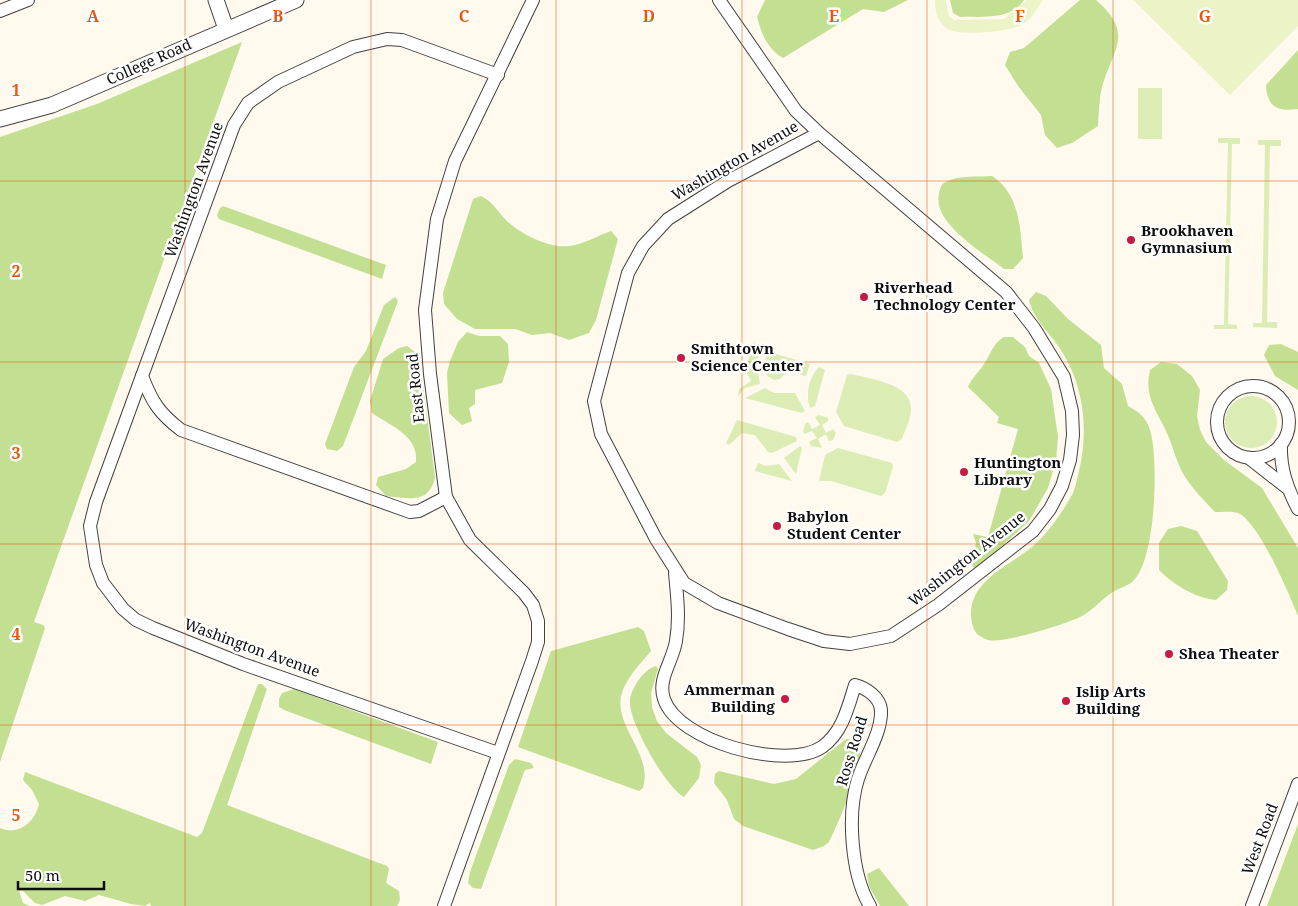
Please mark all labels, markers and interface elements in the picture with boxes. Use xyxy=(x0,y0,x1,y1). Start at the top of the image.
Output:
text: A xyxy=(87,5,100,27)
text: B xyxy=(273,5,284,27)
text: C xyxy=(459,5,470,27)
text: D xyxy=(643,5,655,27)
text: E xyxy=(829,5,839,27)
text: F xyxy=(1015,5,1025,27)
text: G xyxy=(1199,5,1211,27)
street label: College Road xyxy=(103,33,194,89)
text: 1 xyxy=(11,79,21,101)
street label: Washington Avenue xyxy=(668,116,801,205)
street label: Washington Avenue xyxy=(159,119,227,260)
place label: Brookhaven Gymnasium xyxy=(1141,220,1234,257)
marker: Brookhaven Gymnasium xyxy=(1125,234,1137,246)
text: 2 xyxy=(11,260,21,282)
place label: Riverhead Technology Center xyxy=(874,277,1016,314)
marker: Riverhead Technology Center xyxy=(858,291,870,303)
place label: Smithtown Science Center xyxy=(691,338,803,375)
street label: East Road xyxy=(401,352,429,424)
marker: Smithtown Science Center xyxy=(675,352,687,364)
text: 3 xyxy=(11,442,21,464)
place label: Huntington Library xyxy=(974,452,1061,489)
marker: Huntington Library xyxy=(958,466,970,478)
place label: Babylon Student Center xyxy=(787,506,901,543)
street label: Washington Avenue xyxy=(904,506,1029,610)
marker: Babylon Student Center xyxy=(771,520,783,532)
street label: Washington Avenue xyxy=(182,613,323,681)
text: 4 xyxy=(11,623,21,645)
place label: Shea Theater xyxy=(1179,643,1279,663)
marker: Shea Theater xyxy=(1163,648,1175,660)
place label: Ammerman Building xyxy=(684,679,776,716)
place label: Islip Arts Building xyxy=(1076,681,1146,718)
marker: Ammerman Building xyxy=(779,693,791,705)
marker: Islip Arts Building xyxy=(1060,695,1072,707)
street label: Ross Road xyxy=(831,713,871,788)
street label: West Road xyxy=(1236,800,1282,877)
text: 5 xyxy=(11,804,21,826)
scale bar xyxy=(18,858,104,890)
text: 50 m xyxy=(25,865,60,885)

